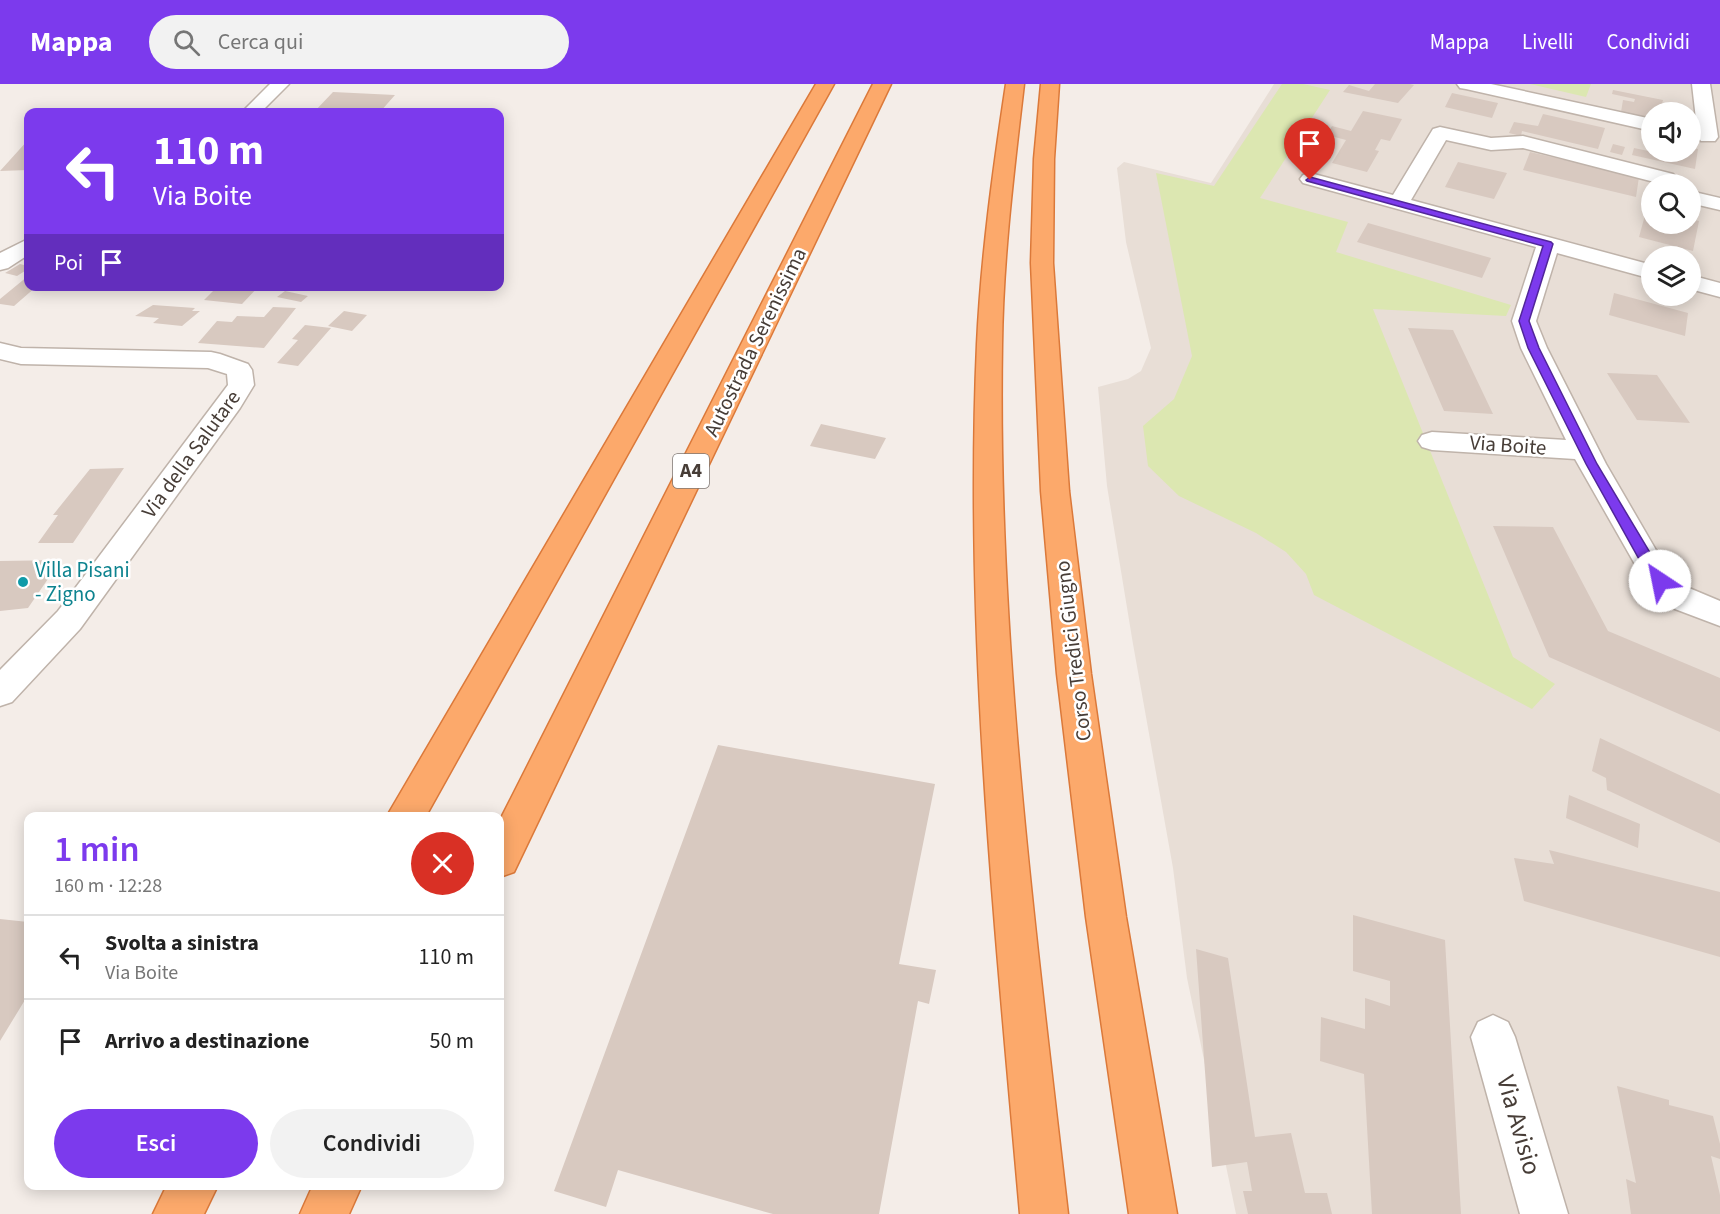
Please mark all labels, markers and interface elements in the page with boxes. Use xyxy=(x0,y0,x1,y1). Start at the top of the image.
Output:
search box xyxy=(149,15,569,69)
text: Mappa xyxy=(30,22,113,62)
icon: search xyxy=(170,26,203,59)
text: Cerca qui xyxy=(218,26,303,58)
text: Mappa xyxy=(1430,27,1489,57)
text: Livelli xyxy=(1522,27,1574,57)
text: Condividi xyxy=(1607,27,1690,57)
map controls xyxy=(1641,102,1701,306)
button: sound xyxy=(1641,102,1701,162)
pin xyxy=(1284,118,1335,180)
text: 110 m xyxy=(153,121,264,181)
icon: arrive xyxy=(1293,127,1326,160)
icon: left xyxy=(54,132,132,210)
button: search xyxy=(1641,174,1701,234)
text: Via Boite xyxy=(153,177,252,216)
street label: Autostrada Serenissima xyxy=(696,243,814,441)
icon: arrive xyxy=(95,246,128,279)
button: layers xyxy=(1641,246,1701,306)
text: Poi xyxy=(54,247,83,279)
street label: Via della Salutare xyxy=(134,384,248,524)
street label: Via Boite xyxy=(1469,427,1547,463)
road number: A4 xyxy=(673,454,709,488)
position arrow xyxy=(1628,549,1692,613)
place label: Villa Pisani - Zigno xyxy=(35,555,130,609)
street label: Corso Tredici Giugno xyxy=(1047,559,1099,743)
marker: Villa Pisani - Zigno xyxy=(16,575,30,589)
text: 1 min xyxy=(54,824,140,875)
button: close xyxy=(411,832,474,895)
text: 160 m · 12:28 xyxy=(54,872,162,900)
text: Svolta a sinistra xyxy=(105,927,259,959)
icon: left xyxy=(54,941,87,974)
text: 110 m xyxy=(419,941,474,973)
text: Via Boite xyxy=(105,959,178,987)
icon: arrive xyxy=(54,1025,87,1058)
text: Arrivo a destinazione xyxy=(105,1025,310,1057)
text: 50 m xyxy=(429,1025,474,1057)
street label: Via Avisio xyxy=(1487,1071,1551,1179)
button: Esci xyxy=(54,1109,258,1178)
button: Condividi xyxy=(270,1109,474,1178)

